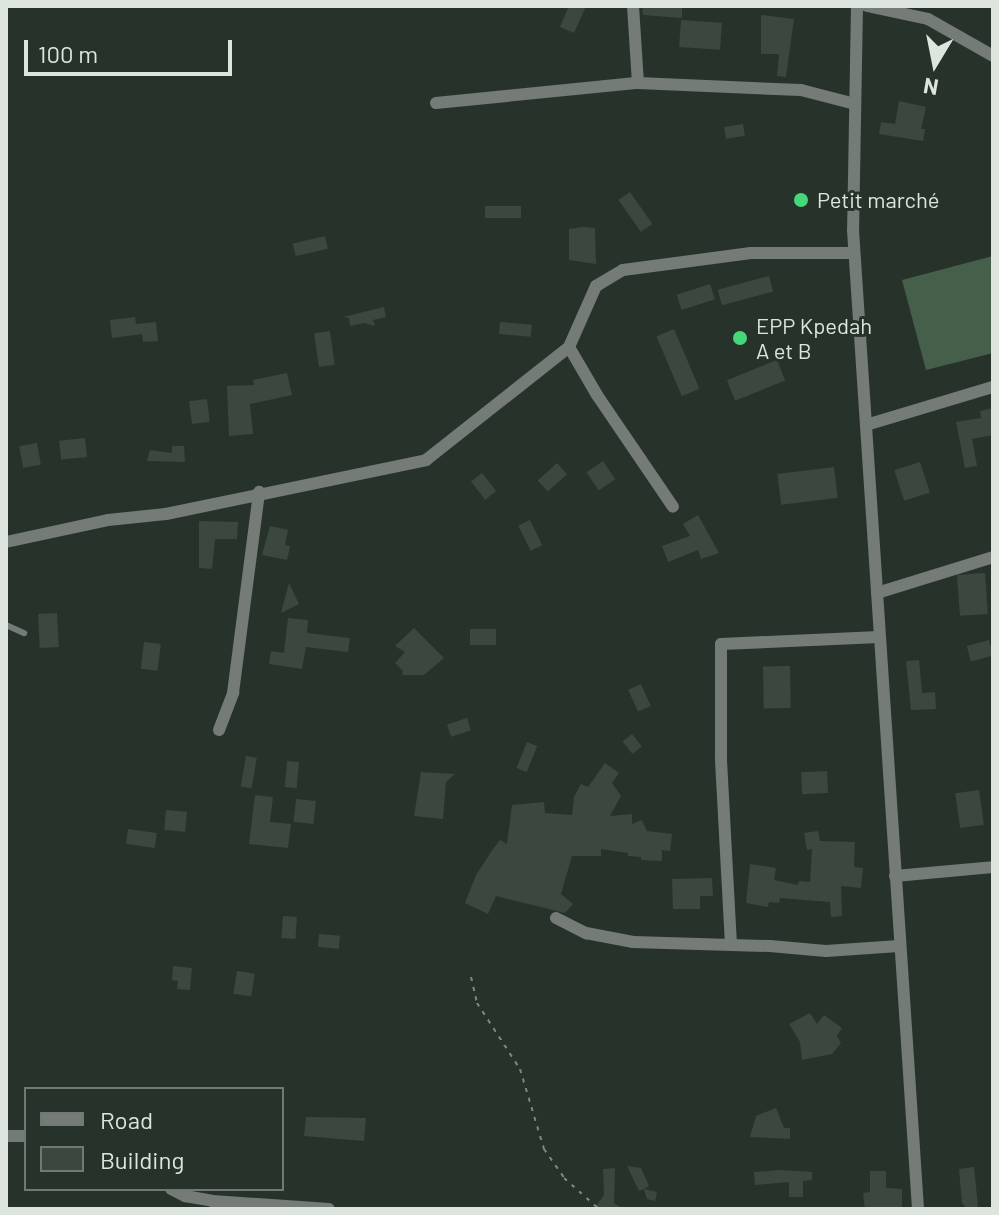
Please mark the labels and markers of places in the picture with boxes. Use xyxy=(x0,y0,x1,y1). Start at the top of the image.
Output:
place label: Petit marché xyxy=(817,187,939,213)
marker: Petit marché xyxy=(792,191,810,209)
place label: EPP Kpedah A et B xyxy=(756,312,872,364)
marker: EPP Kpedah A et B xyxy=(731,329,749,347)

